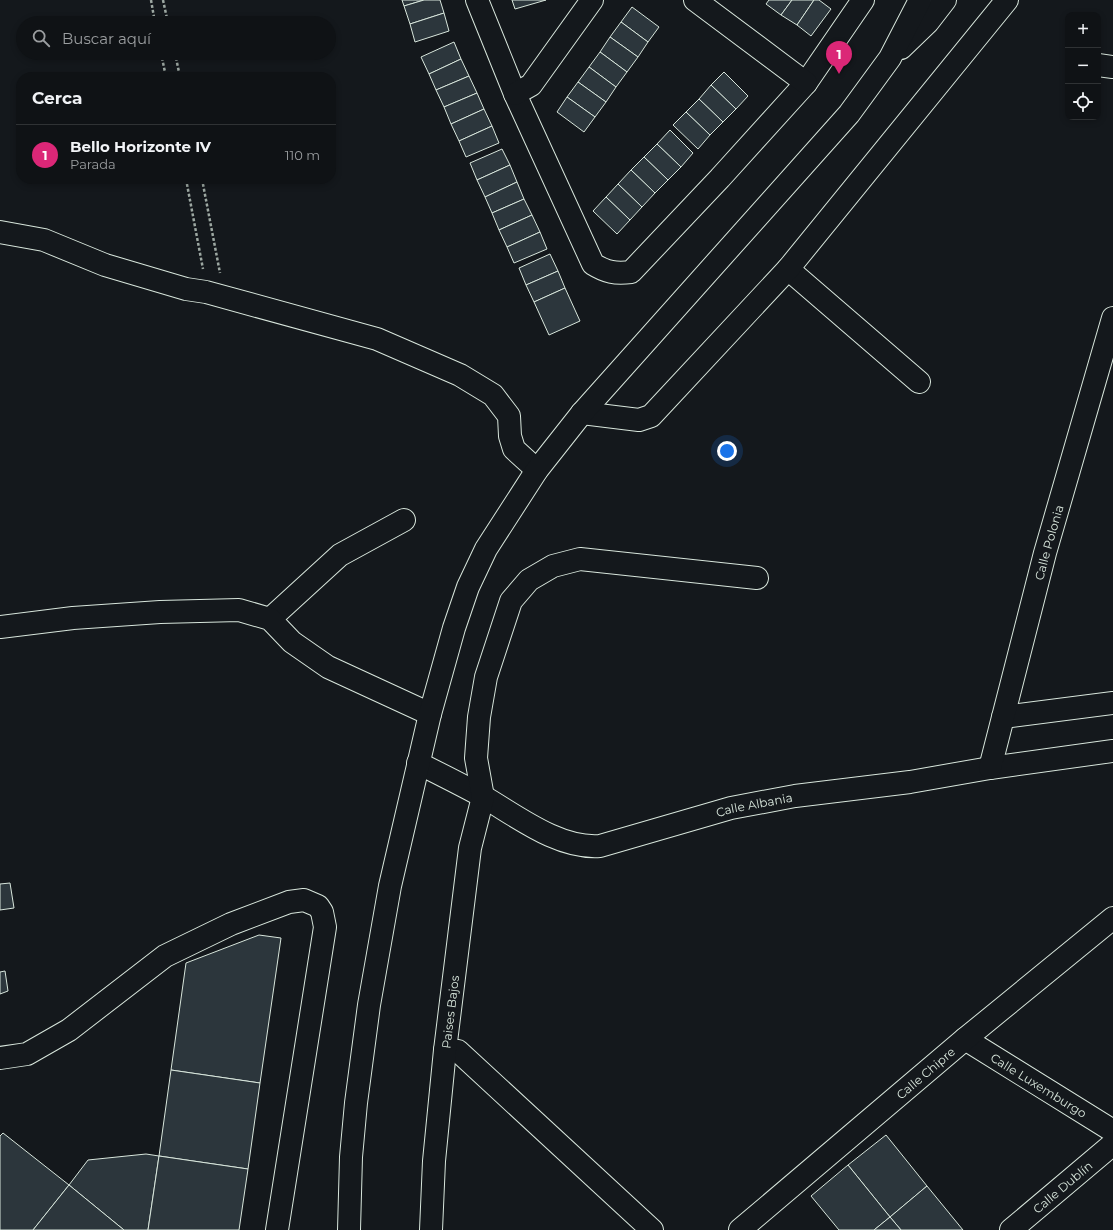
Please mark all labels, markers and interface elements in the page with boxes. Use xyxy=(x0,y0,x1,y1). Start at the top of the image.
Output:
map controls xyxy=(1065,12,1101,120)
button: + xyxy=(1065,12,1101,48)
search box xyxy=(16,16,336,60)
icon: search xyxy=(30,27,52,49)
text: Buscar aquí xyxy=(62,29,151,48)
pin: 1 xyxy=(826,41,852,74)
button: − xyxy=(1065,48,1101,84)
button: locate xyxy=(1065,84,1101,120)
text: Cerca xyxy=(32,88,82,108)
text: Bello Horizonte IV xyxy=(70,137,211,156)
text: 1 xyxy=(42,147,48,163)
text: 110 m xyxy=(285,147,320,163)
text: Parada xyxy=(70,156,116,172)
your location xyxy=(717,441,737,461)
street label: Calle Polonia xyxy=(1031,503,1066,582)
street label: Calle Albania xyxy=(714,789,794,820)
street label: Paises Bajos xyxy=(438,974,462,1049)
street label: Calle Chipre xyxy=(893,1044,958,1102)
street label: Calle Luxemburgo xyxy=(988,1049,1090,1120)
street label: Calle Dublín xyxy=(1029,1158,1095,1216)

